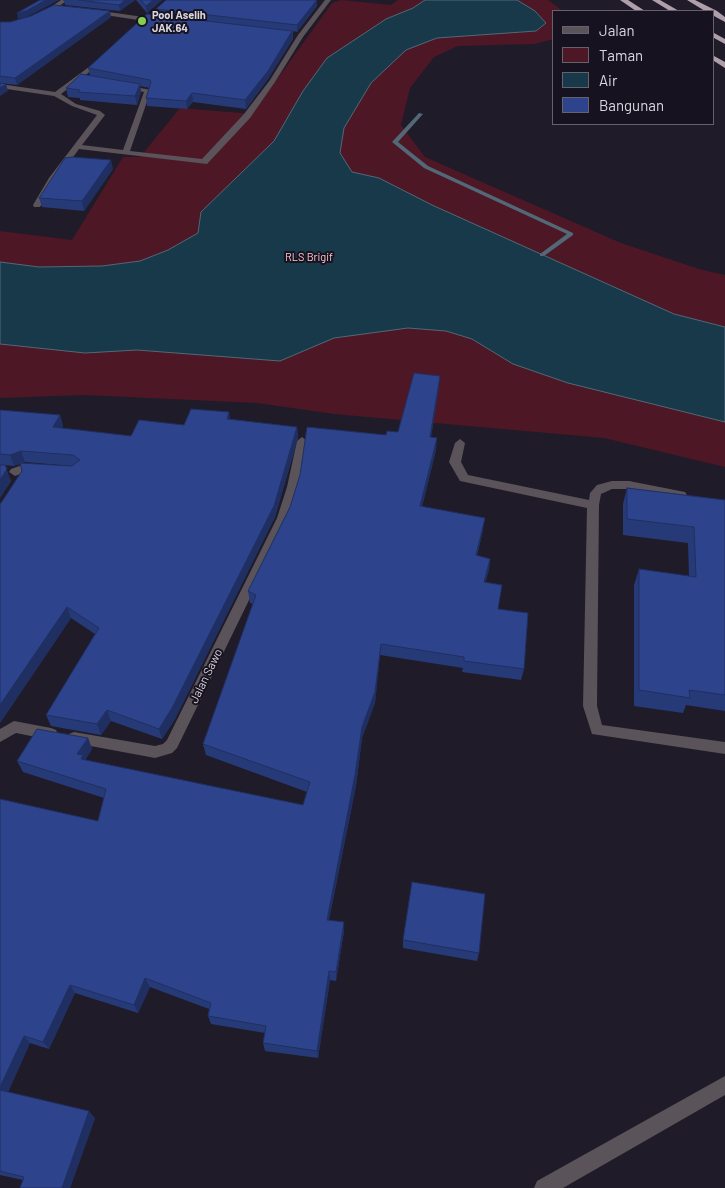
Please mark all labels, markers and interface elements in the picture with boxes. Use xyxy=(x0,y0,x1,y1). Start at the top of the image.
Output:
place label: Pool Aselih JAK.64 xyxy=(152,8,206,34)
legend xyxy=(552,10,715,125)
marker: Pool Aselih JAK.64 xyxy=(136,15,148,27)
text: Jalan xyxy=(599,21,635,39)
text: Taman xyxy=(599,46,643,64)
text: Air xyxy=(599,71,617,89)
text: Bangunan xyxy=(599,96,664,114)
park label: RLS Brigif xyxy=(285,250,333,264)
street label: Jalan Sawo xyxy=(187,646,225,706)

